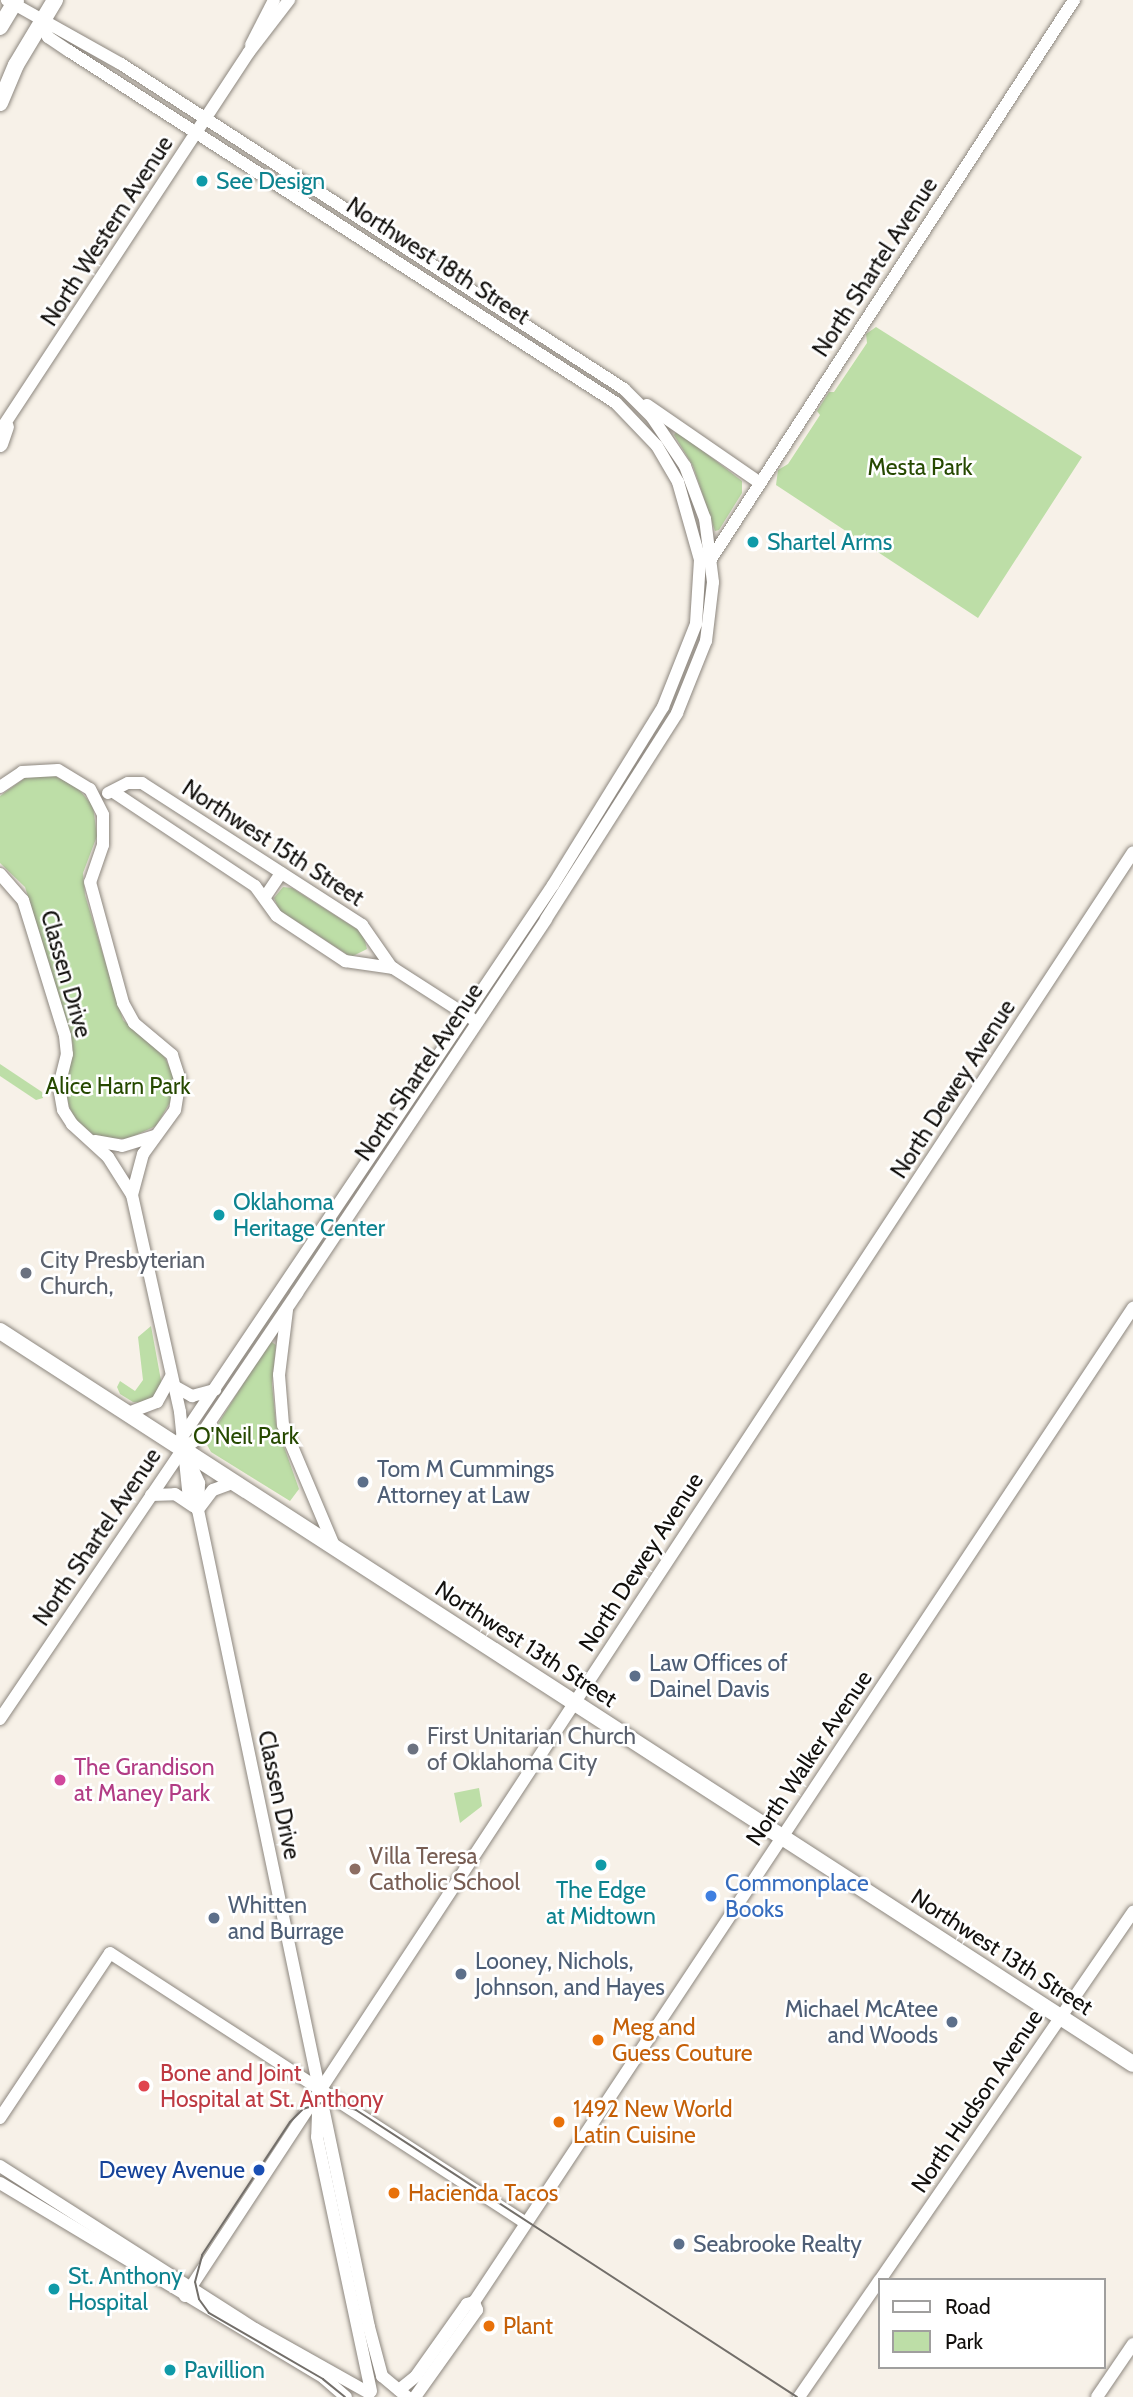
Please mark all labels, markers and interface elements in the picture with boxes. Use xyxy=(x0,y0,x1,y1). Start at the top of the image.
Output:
street label: North Western Avenue xyxy=(35,131,179,331)
place label: See Design xyxy=(216,167,325,195)
street label: North Shartel Avenue xyxy=(807,172,943,362)
marker: See Design xyxy=(194,173,210,189)
street label: Northwest 18th Street xyxy=(341,192,535,330)
park label: Mesta Park xyxy=(867,453,973,481)
place label: Shartel Arms xyxy=(767,528,892,556)
marker: Shartel Arms xyxy=(745,534,761,550)
street label: Northwest 15th Street xyxy=(177,774,369,912)
street label: Classen Drive xyxy=(35,907,97,1041)
street label: North Shartel Avenue xyxy=(349,978,489,1166)
street label: North Dewey Avenue xyxy=(885,994,1021,1184)
park label: Alice Harn Park xyxy=(45,1072,191,1100)
place label: Oklahoma Heritage Center xyxy=(233,1188,385,1242)
marker: Oklahoma Heritage Center xyxy=(211,1207,227,1223)
place label: City Presbyterian Church, xyxy=(40,1246,205,1300)
marker: City Presbyterian Church, xyxy=(18,1265,34,1281)
park label: O'Neil Park xyxy=(193,1422,299,1450)
street label: North Shartel Avenue xyxy=(27,1443,167,1631)
place label: Tom M Cummings Attorney at Law xyxy=(377,1455,554,1509)
street label: North Dewey Avenue xyxy=(573,1467,709,1657)
marker: Tom M Cummings Attorney at Law xyxy=(355,1474,371,1490)
street label: Northwest 13th Street xyxy=(430,1575,622,1713)
place label: Law Offices of Dainel Davis xyxy=(649,1649,788,1703)
street label: North Walker Avenue xyxy=(740,1665,878,1851)
marker: Law Offices of Dainel Davis xyxy=(627,1668,643,1684)
place label: First Unitarian Church of Oklahoma City xyxy=(427,1722,636,1776)
street label: Classen Drive xyxy=(252,1728,306,1862)
marker: First Unitarian Church of Oklahoma City xyxy=(405,1741,421,1757)
place label: The Grandison at Maney Park xyxy=(74,1753,215,1807)
marker: The Grandison at Maney Park xyxy=(52,1772,68,1788)
place label: Villa Teresa Catholic School xyxy=(369,1842,520,1896)
marker: The Edge at Midtown xyxy=(593,1857,609,1873)
marker: Villa Teresa Catholic School xyxy=(347,1861,363,1877)
place label: Commonplace Books xyxy=(725,1869,869,1923)
place label: The Edge at Midtown xyxy=(546,1876,656,1930)
street label: Northwest 13th Street xyxy=(906,1883,1098,2021)
marker: Commonplace Books xyxy=(703,1888,719,1904)
place label: Whitten and Burrage xyxy=(228,1891,344,1945)
marker: Whitten and Burrage xyxy=(206,1910,222,1926)
place label: Looney, Nichols, Johnson, and Hayes xyxy=(475,1947,665,2001)
marker: Looney, Nichols, Johnson, and Hayes xyxy=(453,1966,469,1982)
place label: Michael McAtee and Woods xyxy=(785,1995,938,2049)
street label: North Hudson Avenue xyxy=(905,2004,1049,2198)
place label: Meg and Guess Couture xyxy=(612,2013,752,2067)
marker: Michael McAtee and Woods xyxy=(944,2014,960,2030)
marker: Meg and Guess Couture xyxy=(590,2032,606,2048)
place label: Bone and Joint Hospital at St. Anthony xyxy=(160,2059,384,2113)
marker: Bone and Joint Hospital at St. Anthony xyxy=(134,2076,154,2096)
place label: 1492 New World Latin Cuisine xyxy=(573,2095,732,2149)
marker: 1492 New World Latin Cuisine xyxy=(551,2114,567,2130)
place label: Dewey Avenue xyxy=(99,2156,245,2184)
marker: Dewey Avenue xyxy=(251,2162,267,2178)
place label: Hacienda Tacos xyxy=(408,2179,558,2207)
marker: Hacienda Tacos xyxy=(386,2185,402,2201)
place label: Seabrooke Realty xyxy=(693,2230,862,2258)
marker: Seabrooke Realty xyxy=(671,2236,687,2252)
place label: St. Anthony Hospital xyxy=(68,2262,183,2316)
legend xyxy=(878,2278,1105,2369)
marker: St. Anthony Hospital xyxy=(46,2281,62,2297)
text: Road xyxy=(945,2294,991,2319)
place label: Plant xyxy=(503,2312,553,2340)
marker: Plant xyxy=(481,2318,497,2334)
text: Park xyxy=(945,2329,983,2354)
place label: Pavillion xyxy=(184,2356,265,2384)
marker: Pavillion xyxy=(162,2362,178,2378)

